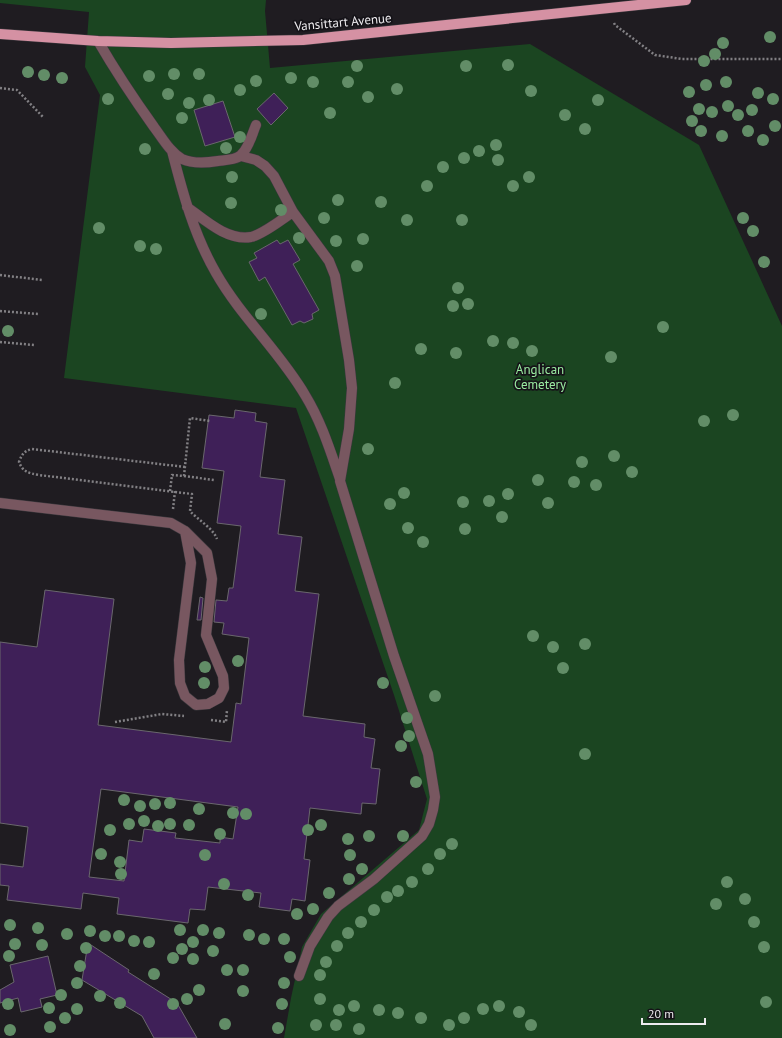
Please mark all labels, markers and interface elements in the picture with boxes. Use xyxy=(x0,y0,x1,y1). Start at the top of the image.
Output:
street label: Vansittart Avenue xyxy=(293,9,392,35)
park label: Anglican Cemetery xyxy=(514,361,566,393)
scale bar xyxy=(642,1000,705,1026)
text: 20 m xyxy=(648,1006,674,1021)

